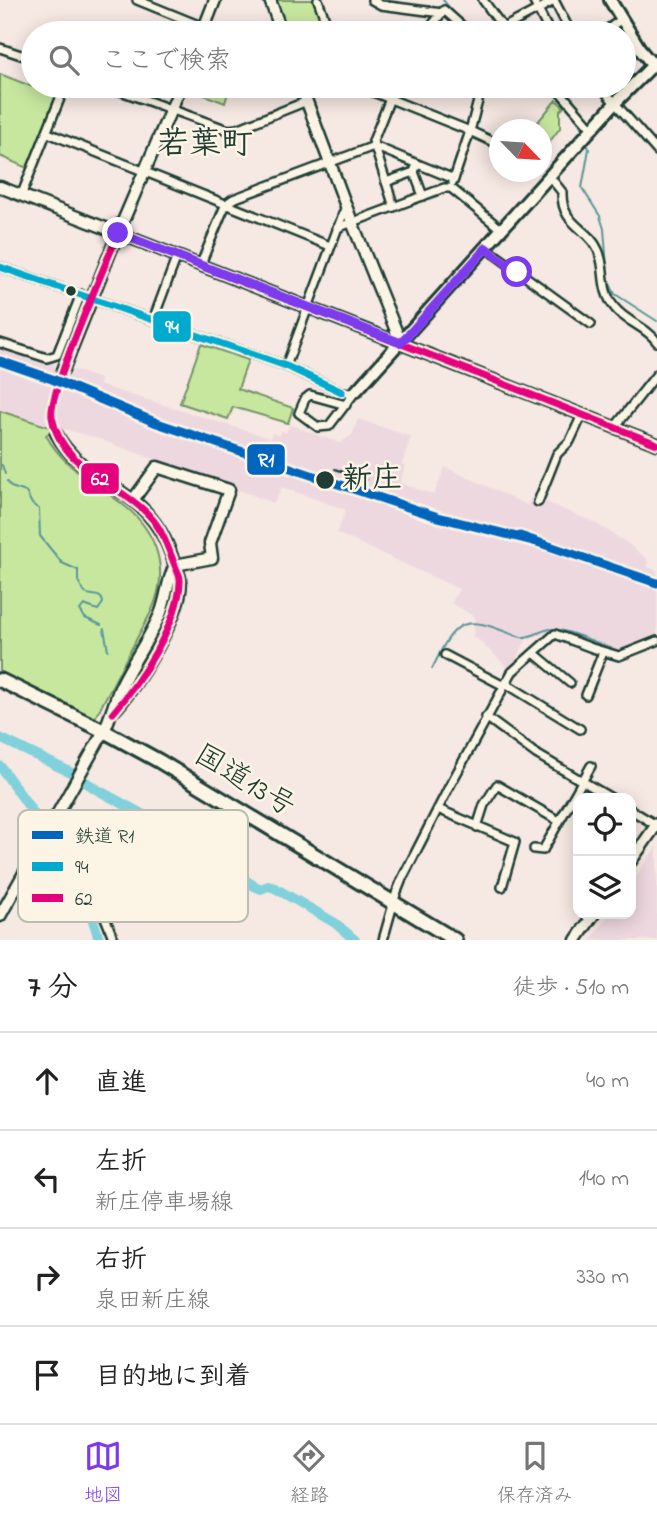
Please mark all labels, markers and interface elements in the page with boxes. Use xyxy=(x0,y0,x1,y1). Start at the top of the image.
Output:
search box xyxy=(21,21,636,98)
icon: search xyxy=(45,41,83,79)
text: ここで検索 xyxy=(101,43,231,81)
north arrow xyxy=(489,119,552,182)
district label: 若葉町 xyxy=(157,122,253,169)
route end xyxy=(102,217,133,248)
route start xyxy=(501,256,532,287)
unlabelled marker xyxy=(64,284,78,298)
line badge: 94 xyxy=(152,310,192,343)
text: 94 xyxy=(164,315,179,342)
line badge: R1 xyxy=(246,443,286,476)
text: R1 xyxy=(258,448,274,475)
place label: 新庄 xyxy=(342,458,402,502)
line badge: 62 xyxy=(80,462,120,495)
text: 62 xyxy=(91,467,109,494)
marker: 新庄 xyxy=(314,469,336,491)
street label: 国道13号 xyxy=(185,734,303,830)
map controls xyxy=(573,793,636,919)
button: locate xyxy=(573,793,636,856)
legend xyxy=(18,810,248,922)
text: 鉄道 R1 xyxy=(75,824,134,851)
text: 94 xyxy=(75,855,89,882)
button: layers xyxy=(573,856,636,919)
text: 62 xyxy=(75,887,93,914)
text: 7 分 xyxy=(28,967,78,1011)
text: 徒歩 · 510 m xyxy=(513,972,629,1005)
icon: ahead xyxy=(28,1062,66,1100)
text: 直進 xyxy=(95,1065,147,1103)
text: 40 m xyxy=(586,1065,629,1098)
text: 左折 xyxy=(95,1144,147,1182)
icon: left xyxy=(28,1160,66,1198)
text: 140 m xyxy=(579,1163,629,1196)
text: 新庄停車場線 xyxy=(95,1187,233,1220)
text: 右折 xyxy=(95,1242,147,1280)
icon: right xyxy=(28,1258,66,1296)
text: 330 m xyxy=(576,1261,629,1294)
text: 泉田新庄線 xyxy=(95,1285,210,1318)
icon: arrive xyxy=(28,1356,66,1394)
text: 目的地に到着 xyxy=(95,1359,251,1397)
tab: 地図 xyxy=(84,1437,122,1510)
tab: 経路 xyxy=(290,1437,329,1510)
tab: 保存済み xyxy=(497,1437,573,1510)

